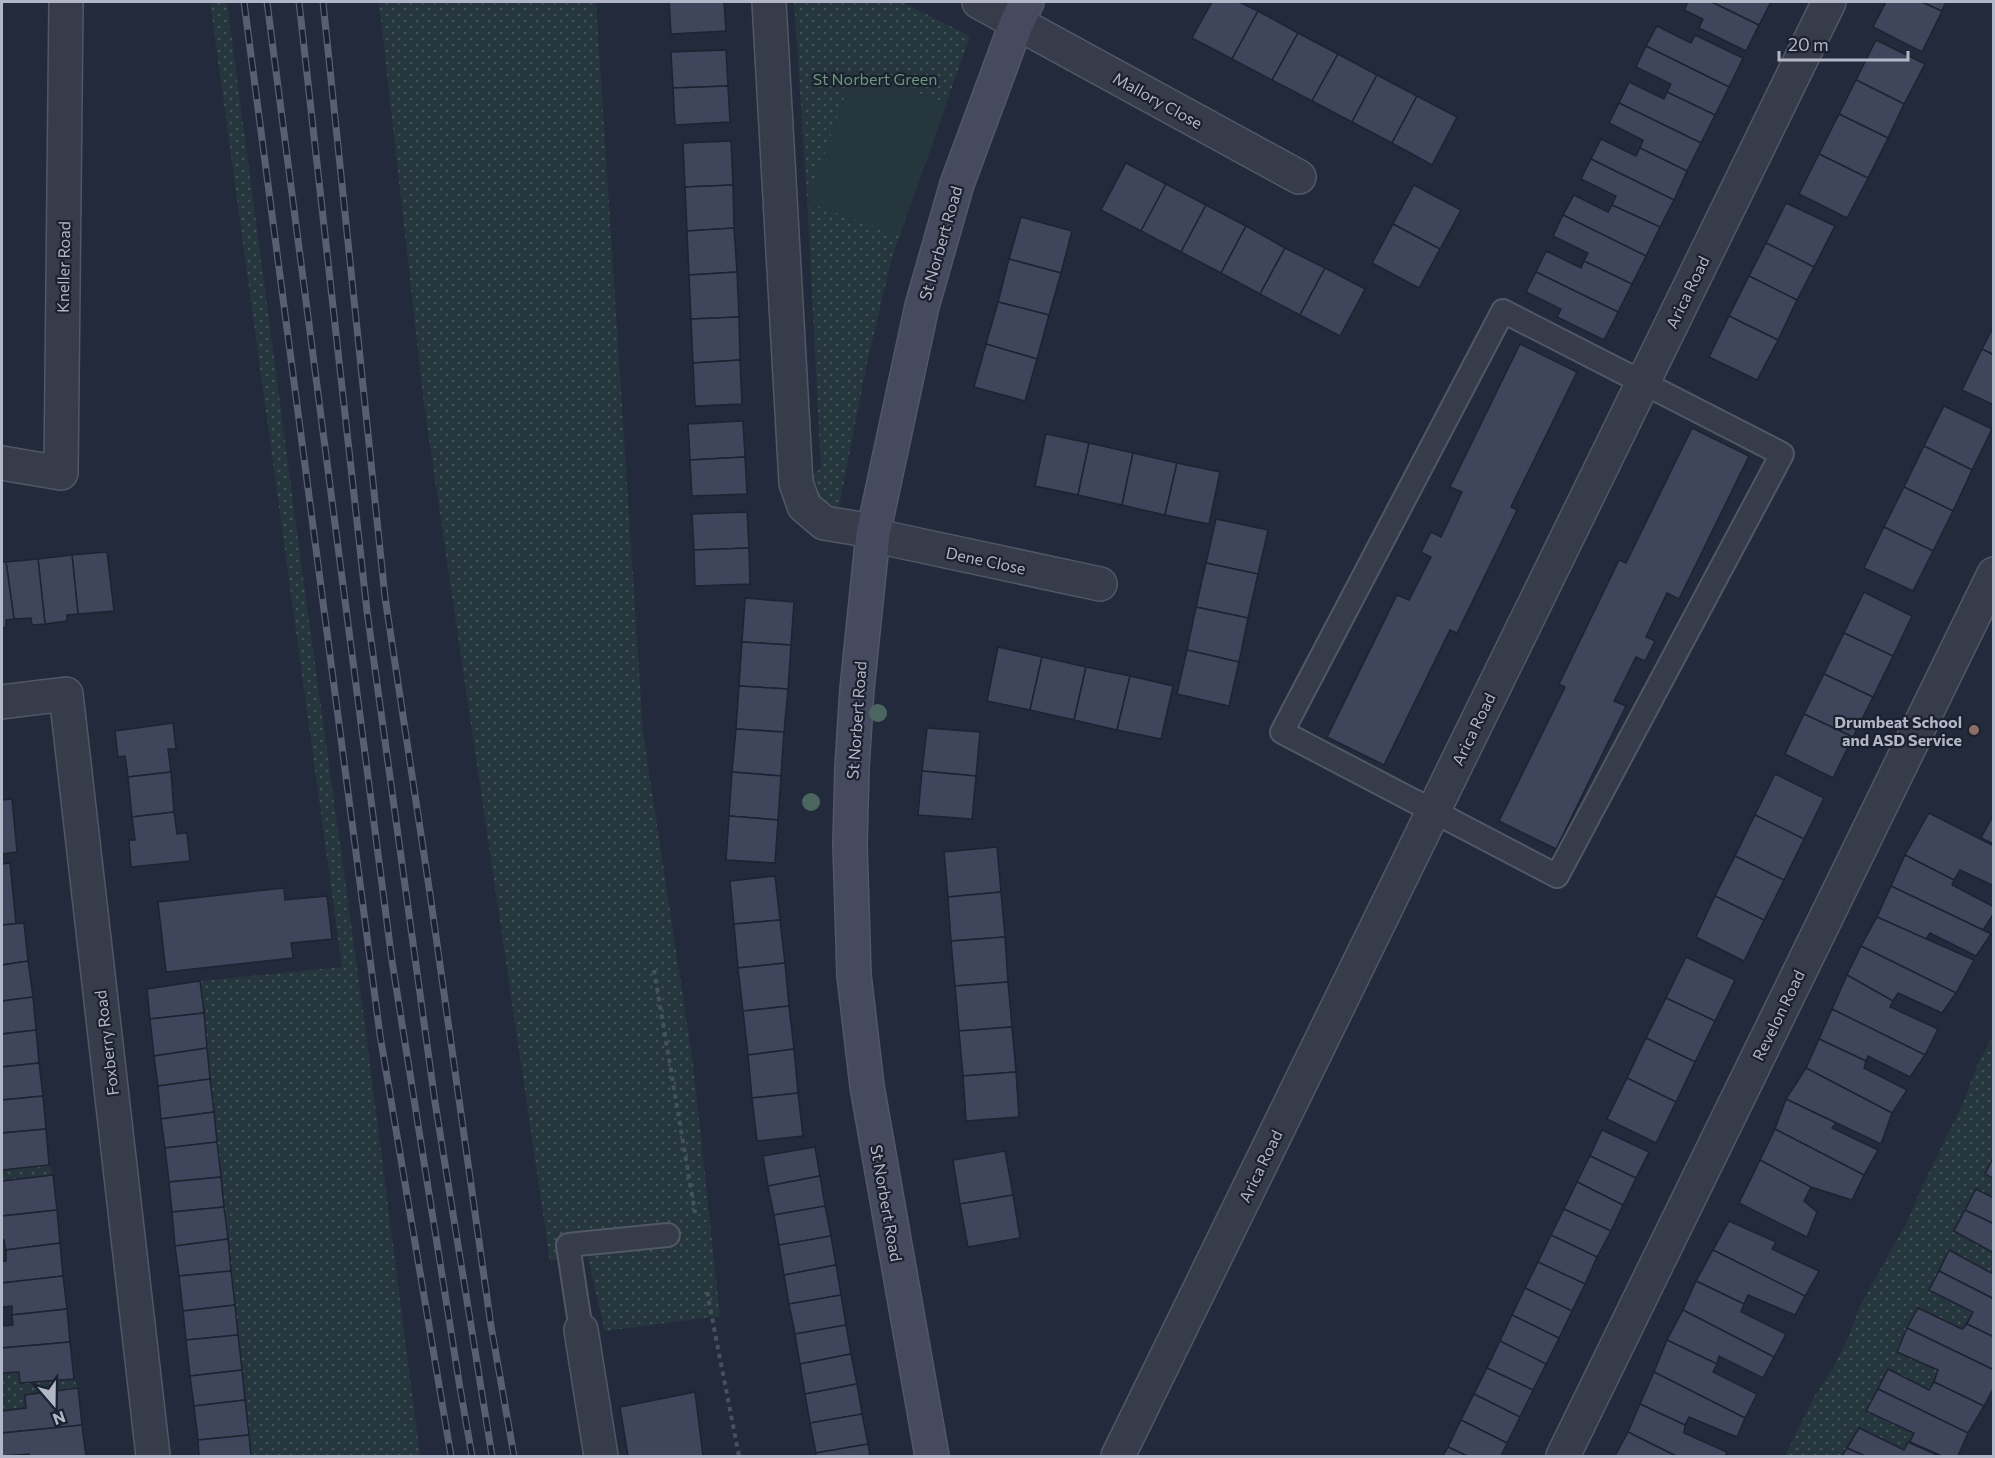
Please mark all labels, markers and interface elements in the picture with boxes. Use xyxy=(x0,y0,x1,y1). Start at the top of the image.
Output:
scale bar xyxy=(1779,24,1908,62)
text: 20 m xyxy=(1788,33,1829,55)
street label: Mallory Close xyxy=(1110,68,1206,132)
park label: St Norbert Green xyxy=(813,69,937,88)
street label: St Norbert Road xyxy=(915,184,965,302)
street label: Kneller Road xyxy=(53,221,73,313)
street label: Arica Road xyxy=(1661,253,1713,331)
street label: Dene Close xyxy=(944,542,1028,578)
street label: St Norbert Road xyxy=(842,660,870,780)
street label: Arica Road xyxy=(1447,690,1499,768)
place label: Drumbeat School and ASD Service xyxy=(1834,712,1962,749)
marker: Drumbeat School and ASD Service xyxy=(1967,723,1981,737)
street label: Revelon Road xyxy=(1748,967,1808,1063)
street label: Foxberry Road xyxy=(90,989,122,1097)
street label: Arica Road xyxy=(1234,1127,1286,1205)
street label: St Norbert Road xyxy=(867,1143,907,1263)
north arrow xyxy=(24,1374,84,1434)
text: N xyxy=(50,1408,68,1430)

